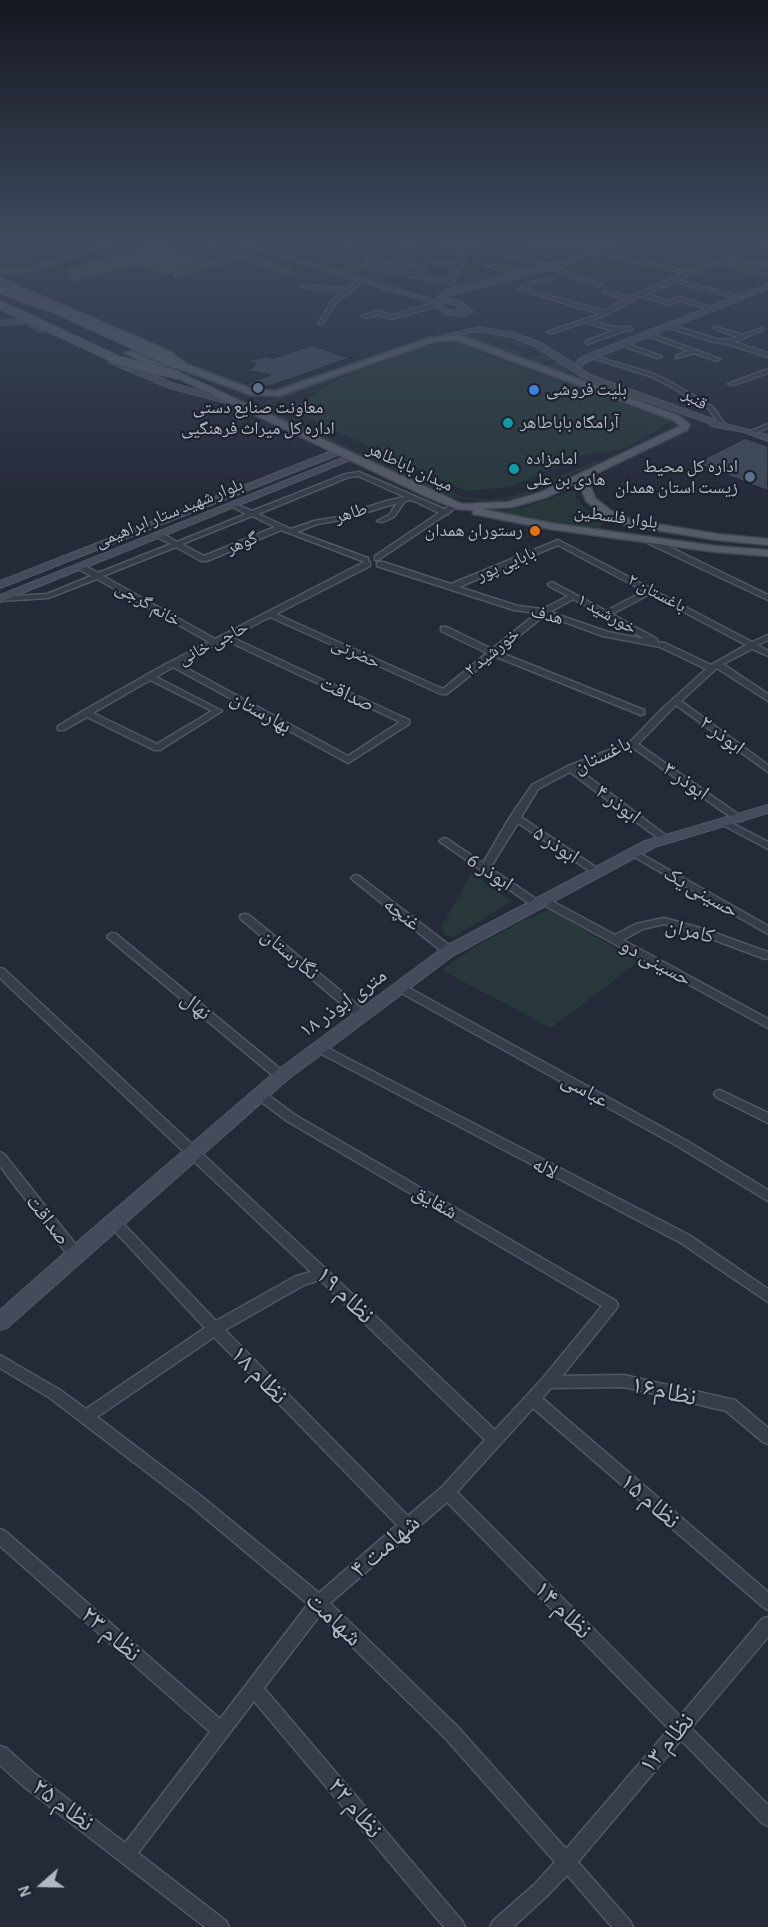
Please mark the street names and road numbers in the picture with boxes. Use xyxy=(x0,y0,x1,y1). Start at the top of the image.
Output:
street label: قنبر xyxy=(679,383,711,415)
street label: میدان باباطاهر xyxy=(363,438,457,496)
street label: بلوار شهید ستار ابراهیمی xyxy=(92,473,246,553)
street label: طاهر xyxy=(332,498,370,528)
street label: بلوار فلسطین xyxy=(573,500,659,534)
street label: گوهر xyxy=(223,527,261,559)
street label: بابایی پور xyxy=(473,542,539,586)
street label: باغستان ۲ xyxy=(624,569,690,617)
street label: خانم گرجی xyxy=(111,577,185,631)
street label: خورشید ۱ xyxy=(573,589,641,639)
street label: هدف xyxy=(528,600,566,630)
street label: حاجی خانی xyxy=(174,616,252,670)
street label: خورشید ۲ xyxy=(460,623,524,681)
street label: حضرتی xyxy=(328,633,384,673)
street label: صداقت xyxy=(316,670,378,718)
street label: بهارستان xyxy=(226,685,296,739)
street label: ابوذر ۲ xyxy=(694,710,750,760)
street label: باغستان xyxy=(569,731,635,779)
street label: ابوذر ۳ xyxy=(658,756,714,806)
street label: ابوذر ۴ xyxy=(590,779,646,829)
street label: ابوذر ۵ xyxy=(528,820,584,870)
street label: ابوذر 6 xyxy=(462,847,518,897)
street label: حسینی یک xyxy=(659,860,743,924)
street label: غنچه xyxy=(378,892,426,936)
street label: کامران xyxy=(663,913,717,949)
street label: نگارستان xyxy=(256,923,324,985)
street label: حسینی دو xyxy=(616,932,696,992)
street label: ۱۸ متری ابوذر xyxy=(294,963,392,1043)
street label: نهال xyxy=(176,986,216,1026)
street label: عباسی xyxy=(557,1067,613,1113)
street label: لاله xyxy=(528,1151,562,1185)
street label: شقایق xyxy=(408,1179,462,1225)
street label: صداقت xyxy=(20,1190,76,1250)
street label: نظام ۱۹ xyxy=(309,1259,381,1331)
street label: نظام ۱۸ xyxy=(223,1339,295,1411)
street label: نظام۱۶ xyxy=(628,1369,700,1413)
street label: نظام ۱۵ xyxy=(613,1466,687,1536)
street label: شهامت ۴ xyxy=(344,1507,426,1585)
street label: نظام ۱۴ xyxy=(527,1574,599,1646)
street label: شهامت xyxy=(299,1585,369,1653)
street label: نظام ۲۳ xyxy=(74,1599,148,1669)
street label: نظام ۱۳ xyxy=(632,1706,702,1780)
street label: نظام ۲۵ xyxy=(25,1771,101,1839)
street label: نظام ۲۲ xyxy=(320,1771,390,1845)

